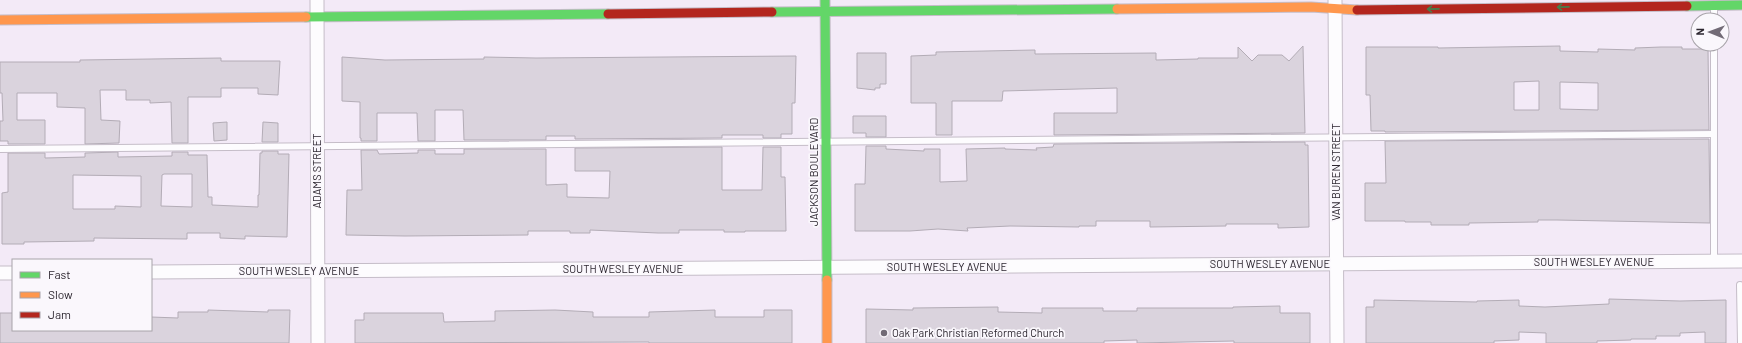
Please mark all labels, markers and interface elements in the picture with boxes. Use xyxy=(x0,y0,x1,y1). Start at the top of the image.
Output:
one-way arrow xyxy=(1557,3,1570,11)
one-way arrow xyxy=(1427,5,1440,13)
north arrow xyxy=(1690,12,1730,52)
text: N xyxy=(1693,28,1706,36)
street label: JACKSON BOULEVARD xyxy=(807,118,820,226)
street label: VAN BUREN STREET xyxy=(1329,123,1342,221)
street label: ADAMS STREET xyxy=(310,133,323,209)
street label: SOUTH WESLEY AVENUE xyxy=(1534,255,1654,268)
street label: SOUTH WESLEY AVENUE xyxy=(1210,257,1330,270)
legend xyxy=(12,259,152,331)
street label: SOUTH WESLEY AVENUE xyxy=(887,260,1007,273)
street label: SOUTH WESLEY AVENUE xyxy=(563,262,683,275)
street label: SOUTH WESLEY AVENUE xyxy=(239,264,359,277)
text: Fast xyxy=(48,267,71,281)
text: Slow xyxy=(48,287,73,301)
text: Jam xyxy=(48,307,71,321)
place label: Oak Park Christian Reformed Church xyxy=(892,326,1064,339)
marker: Oak Park Christian Reformed Church xyxy=(879,328,889,338)

